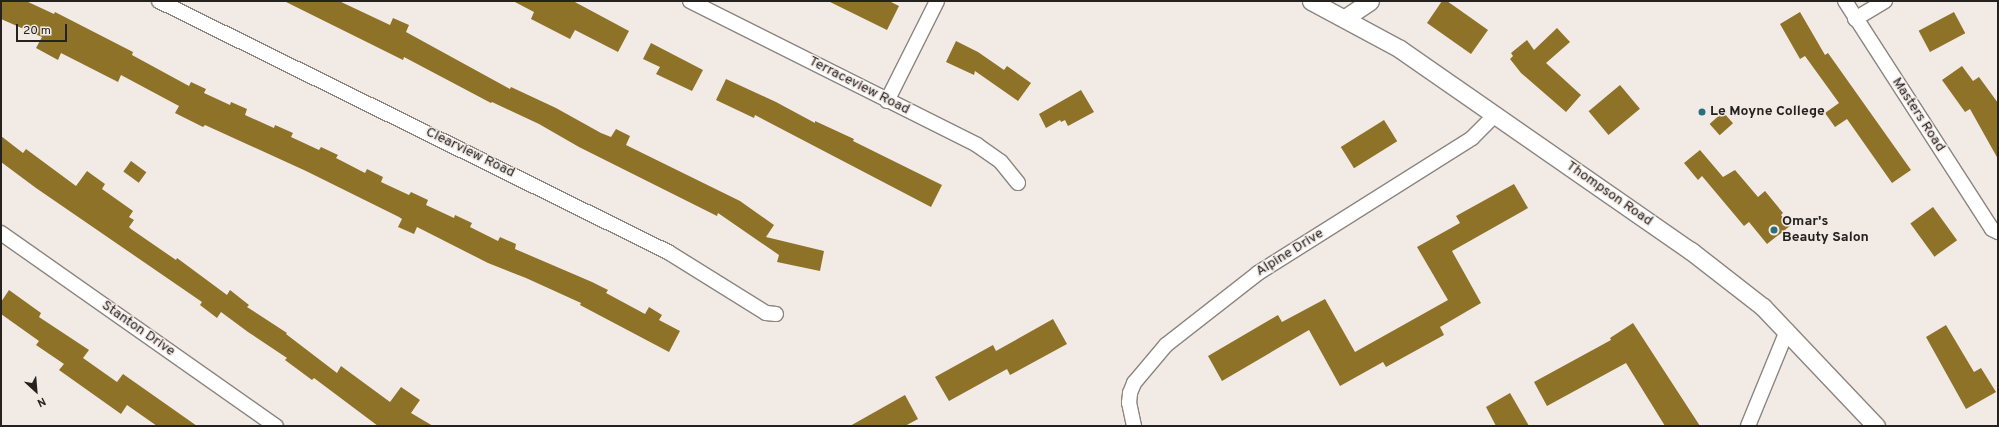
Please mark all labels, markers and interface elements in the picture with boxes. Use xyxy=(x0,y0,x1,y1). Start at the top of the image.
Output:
scale bar xyxy=(18,16,69,42)
text: 20 m xyxy=(23,23,51,39)
street label: Terraceview Road xyxy=(806,53,912,119)
street label: Masters Road xyxy=(1888,75,1948,155)
place label: Le Moyne College xyxy=(1710,104,1825,120)
marker: Le Moyne College xyxy=(1697,107,1707,117)
street label: Clearview Road xyxy=(423,124,517,182)
street label: Thompson Road xyxy=(1563,158,1655,230)
place label: Omar's Beauty Salon xyxy=(1782,214,1869,246)
marker: Omar's Beauty Salon xyxy=(1769,225,1779,235)
street label: Alpine Drive xyxy=(1253,226,1327,280)
street label: Stanton Drive xyxy=(98,297,178,361)
north arrow xyxy=(16,371,56,411)
text: N xyxy=(35,394,48,410)

